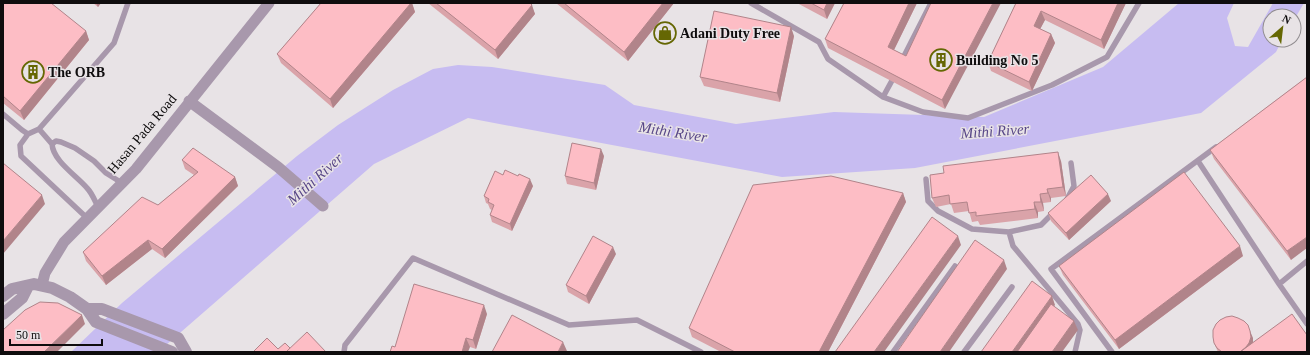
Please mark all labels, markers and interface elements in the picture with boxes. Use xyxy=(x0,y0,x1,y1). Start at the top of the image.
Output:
north arrow xyxy=(1262,8,1302,48)
text: N xyxy=(1280,12,1293,26)
shop icon: Adani Duty Free xyxy=(652,20,678,46)
place label: Adani Duty Free xyxy=(680,26,780,41)
building icon: Building No 5 xyxy=(928,47,954,73)
place label: Building No 5 xyxy=(956,53,1038,68)
building icon: The ORB xyxy=(20,59,46,85)
place label: The ORB xyxy=(48,65,105,80)
street label: Hasan Pada Road xyxy=(105,91,179,177)
water label: Mithi River xyxy=(637,119,708,145)
water label: Mithi River xyxy=(959,121,1030,141)
water label: Mithi River xyxy=(283,150,346,209)
scale bar xyxy=(10,321,102,347)
text: 50 m xyxy=(16,328,41,342)

